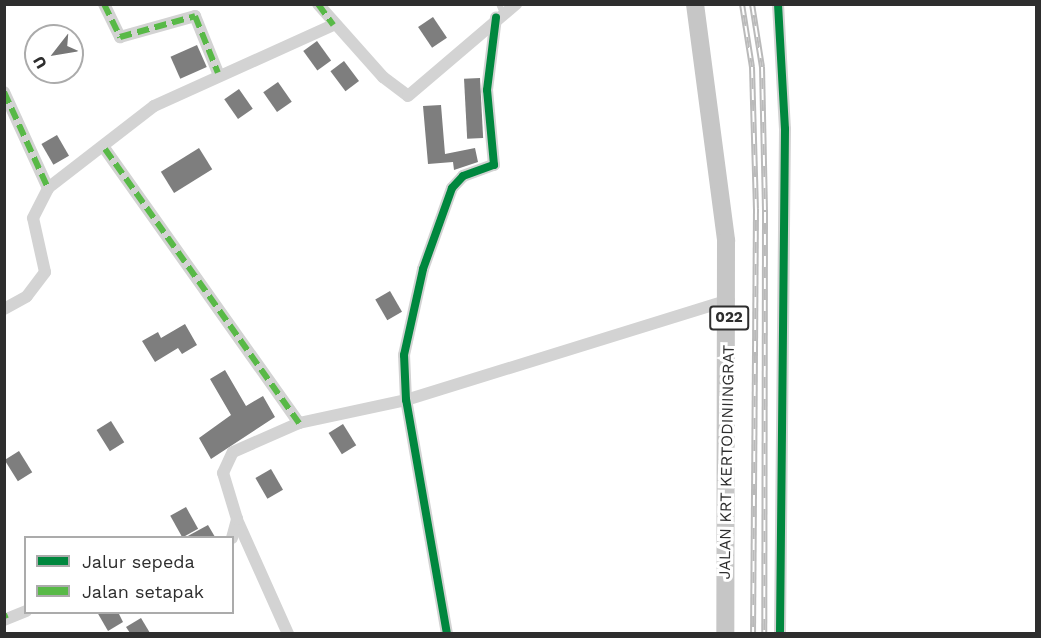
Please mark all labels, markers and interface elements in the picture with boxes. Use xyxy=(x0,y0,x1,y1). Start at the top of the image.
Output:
north arrow xyxy=(24,24,84,84)
text: U xyxy=(29,53,51,72)
road number: 022 xyxy=(708,306,750,330)
street label: JALAN KRT KERTODINIINGRAT xyxy=(715,344,739,580)
legend xyxy=(24,536,234,614)
text: Jalur sepeda xyxy=(82,551,195,572)
text: Jalan setapak xyxy=(82,581,204,602)

